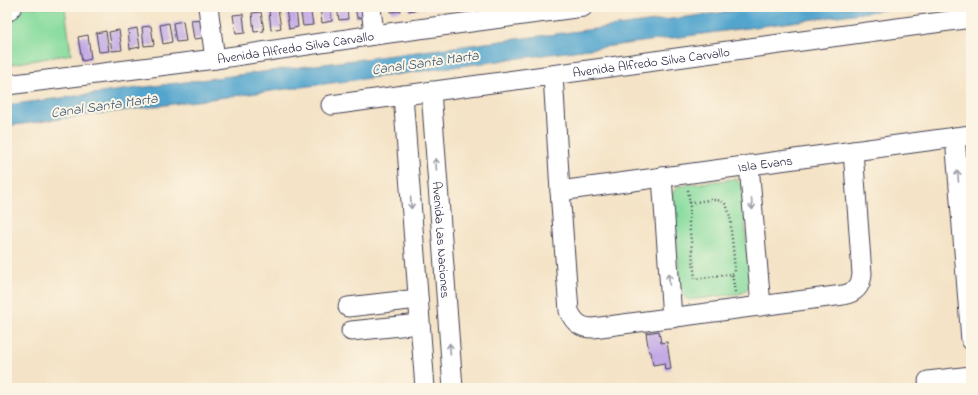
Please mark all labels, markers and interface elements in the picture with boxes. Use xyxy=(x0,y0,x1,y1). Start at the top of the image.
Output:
street label: Avenida Alfredo Silva Carvallo xyxy=(216,27,376,70)
street label: Avenida Alfredo Silva Carvallo xyxy=(572,43,731,83)
water label: Canal Santa Marta xyxy=(371,46,480,81)
water label: Canal Santa Marta xyxy=(50,89,159,124)
street label: Isla Evans xyxy=(737,151,794,178)
one-way arrow xyxy=(433,158,440,171)
one-way arrow xyxy=(954,170,961,183)
street label: Avenida Las Naciones xyxy=(427,181,454,299)
one-way arrow xyxy=(407,196,414,209)
one-way arrow xyxy=(749,197,756,210)
one-way arrow xyxy=(665,273,673,286)
one-way arrow xyxy=(446,343,453,356)

